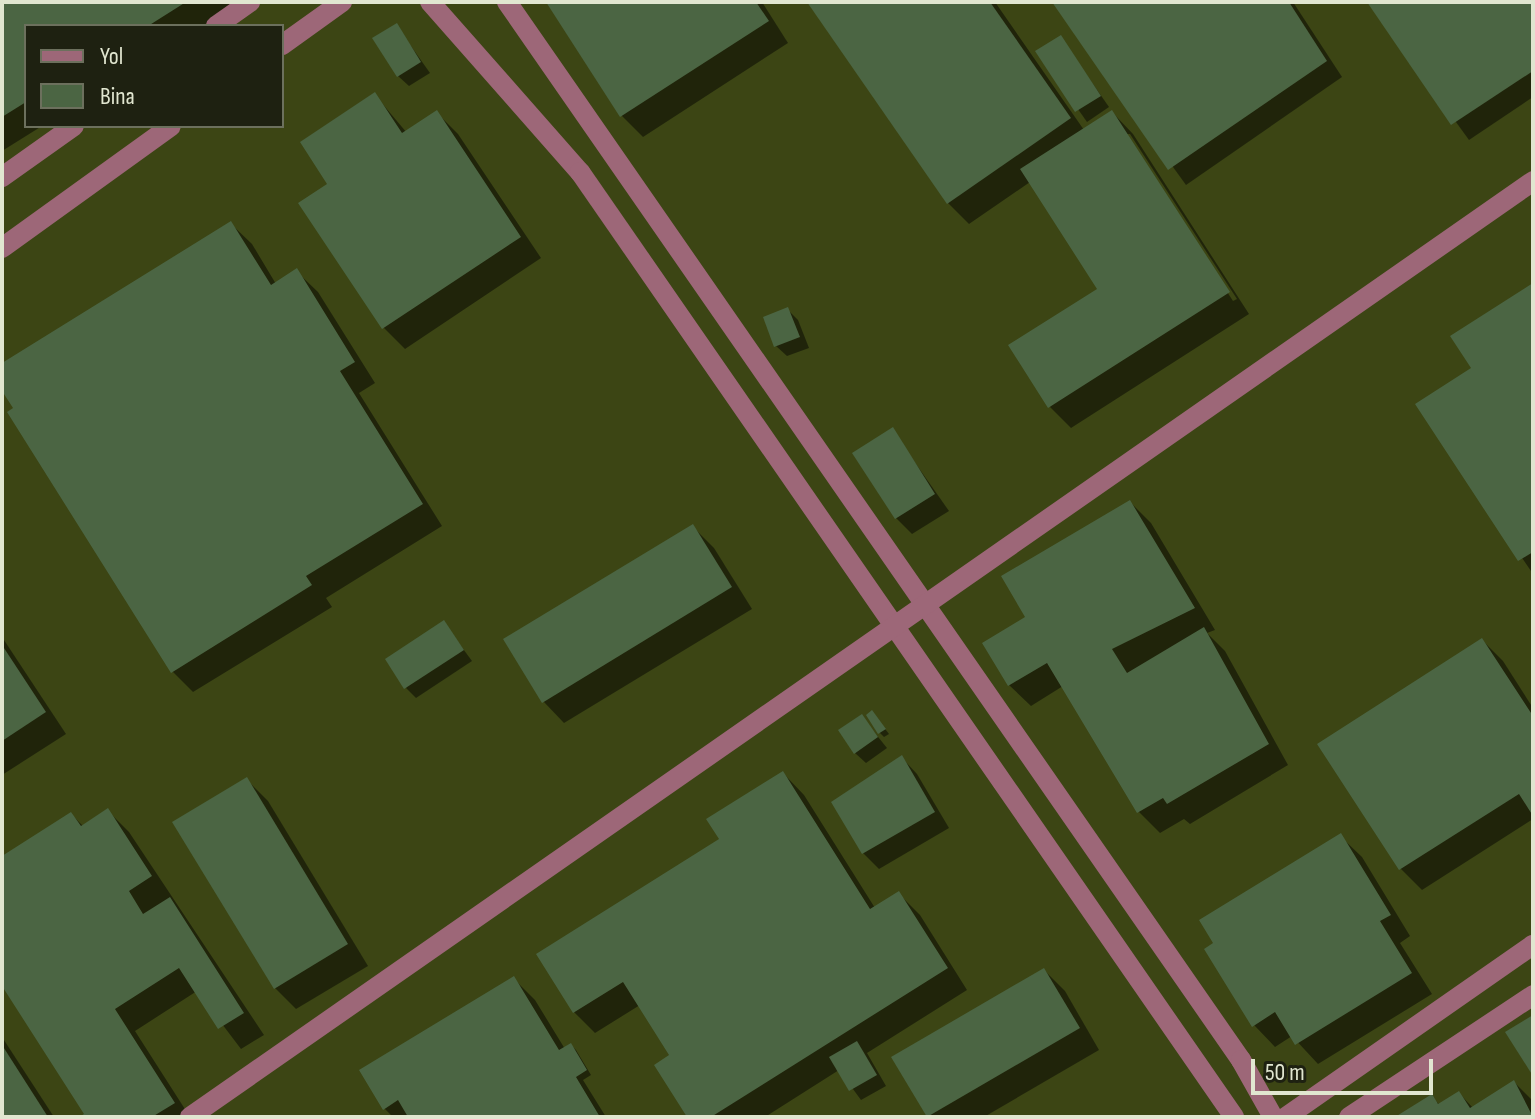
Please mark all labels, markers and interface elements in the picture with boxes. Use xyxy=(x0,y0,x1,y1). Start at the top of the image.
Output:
legend xyxy=(24,24,284,128)
text: Yol xyxy=(100,42,123,71)
text: Bina xyxy=(100,82,135,111)
scale bar xyxy=(1255,1043,1437,1093)
text: 50 m xyxy=(1265,1058,1305,1087)

